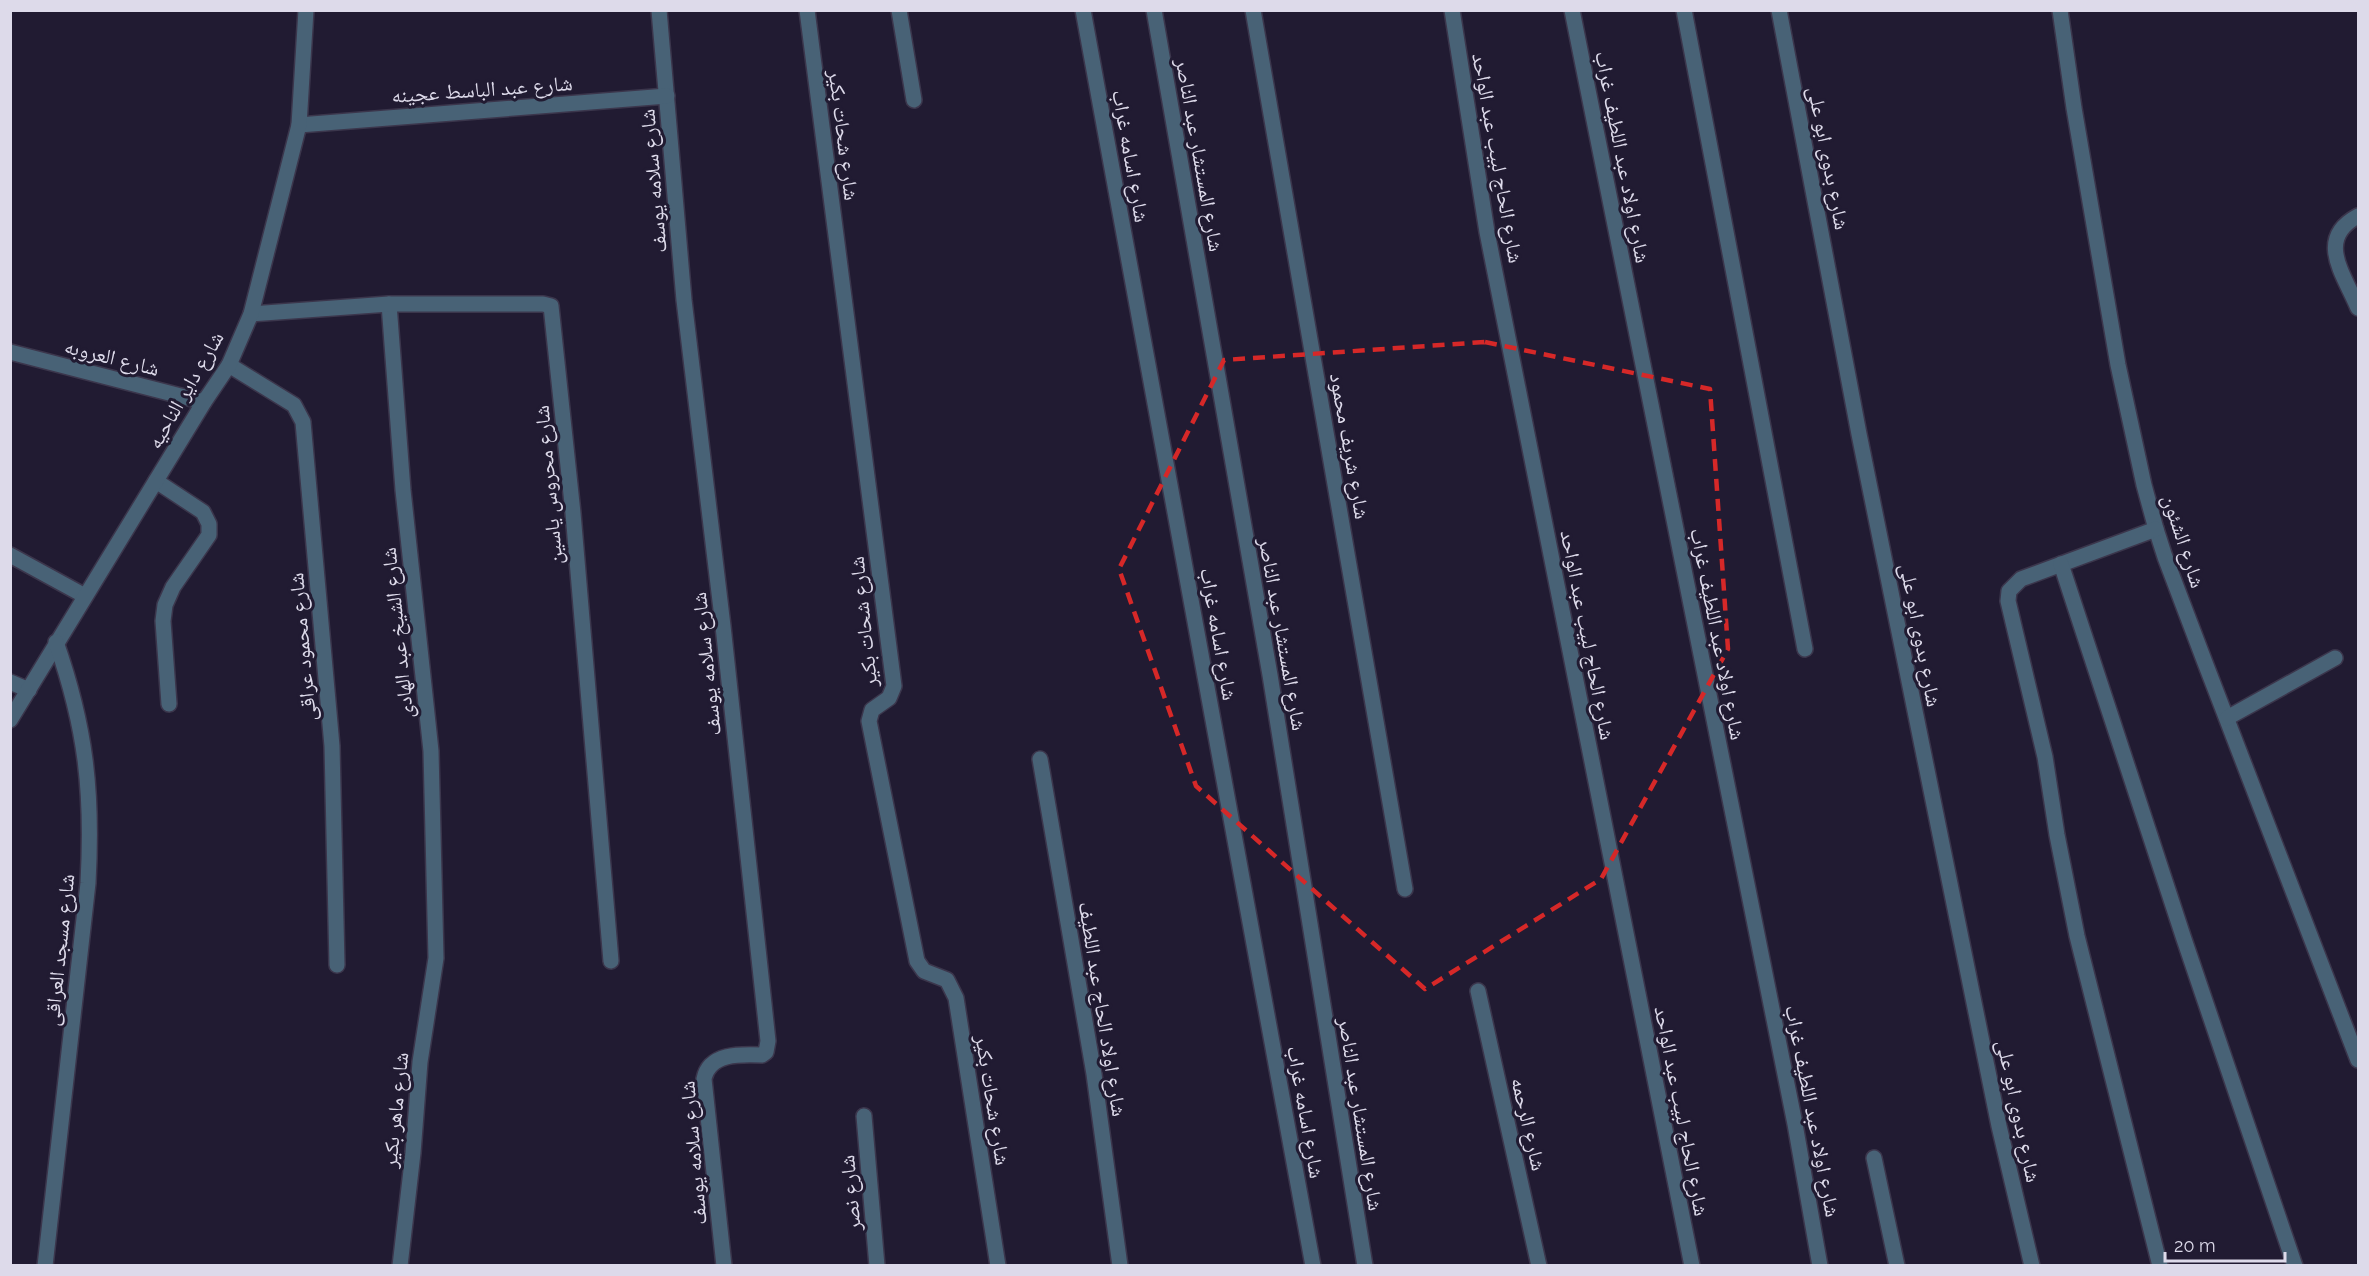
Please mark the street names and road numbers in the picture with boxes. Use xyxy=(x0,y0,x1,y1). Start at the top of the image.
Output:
street label: شارع اولاد عبد اللطيف غراب xyxy=(1589,49,1656,265)
street label: شارع الحاج لبيب عبد الواحد xyxy=(1466,51,1529,265)
street label: شارع المستشار عبد الناصر xyxy=(1170,56,1229,254)
street label: شارع شحات بكير xyxy=(822,67,864,202)
street label: شارع عبد الباسط عجينه xyxy=(391,70,573,109)
street label: شارع بدوى ابو على xyxy=(1802,84,1855,232)
street label: شارع اسامه غراب xyxy=(1106,88,1155,224)
street label: شارع سلامه يوسف xyxy=(634,108,673,254)
street label: شارع داير الناحيه xyxy=(141,327,230,454)
street label: شارع العروبه xyxy=(62,333,162,382)
street label: شارع شريف محمود xyxy=(1324,371,1375,521)
street label: شارع محروس ياسين xyxy=(529,404,568,566)
street label: شارع الشئون xyxy=(2156,491,2211,591)
street label: شارع اولاد عبد اللطيف غراب xyxy=(1684,526,1751,742)
street label: شارع الحاج لبيب عبد الواحد xyxy=(1554,528,1621,742)
street label: شارع المستشار عبد الناصر xyxy=(1253,535,1312,733)
street label: شارع الشيخ عبد الهادى xyxy=(376,546,419,720)
street label: شارع شحات بكير xyxy=(844,555,883,690)
street label: شارع بدوى ابو على xyxy=(1894,561,1947,709)
street label: شارع اسامه غراب xyxy=(1194,566,1243,702)
street label: شارع محمود عراقى xyxy=(283,572,322,722)
street label: شارع سلامه يوسف xyxy=(686,591,727,737)
street label: شارع مسجد العراقى xyxy=(39,873,80,1027)
street label: شارع اولاد الحاج عبد اللطيف xyxy=(1073,900,1132,1118)
street label: شارع اولاد عبد اللطيف غراب xyxy=(1779,1003,1846,1219)
street label: شارع الحاج لبيب عبد الواحد xyxy=(1648,1004,1715,1218)
street label: شارع المستشار عبد الناصر xyxy=(1332,1015,1389,1213)
street label: شارع شحات بكير xyxy=(969,1032,1016,1167)
street label: شارع بدوى ابو على xyxy=(1991,1037,2046,1185)
street label: شارع اسامه غراب xyxy=(1281,1044,1330,1180)
street label: شارع ماهر بكير xyxy=(376,1051,414,1170)
street label: شارع الرحمه xyxy=(1505,1075,1552,1173)
street label: شارع سلامه يوسف xyxy=(674,1080,713,1226)
street label: شارع نصر xyxy=(834,1154,867,1233)

